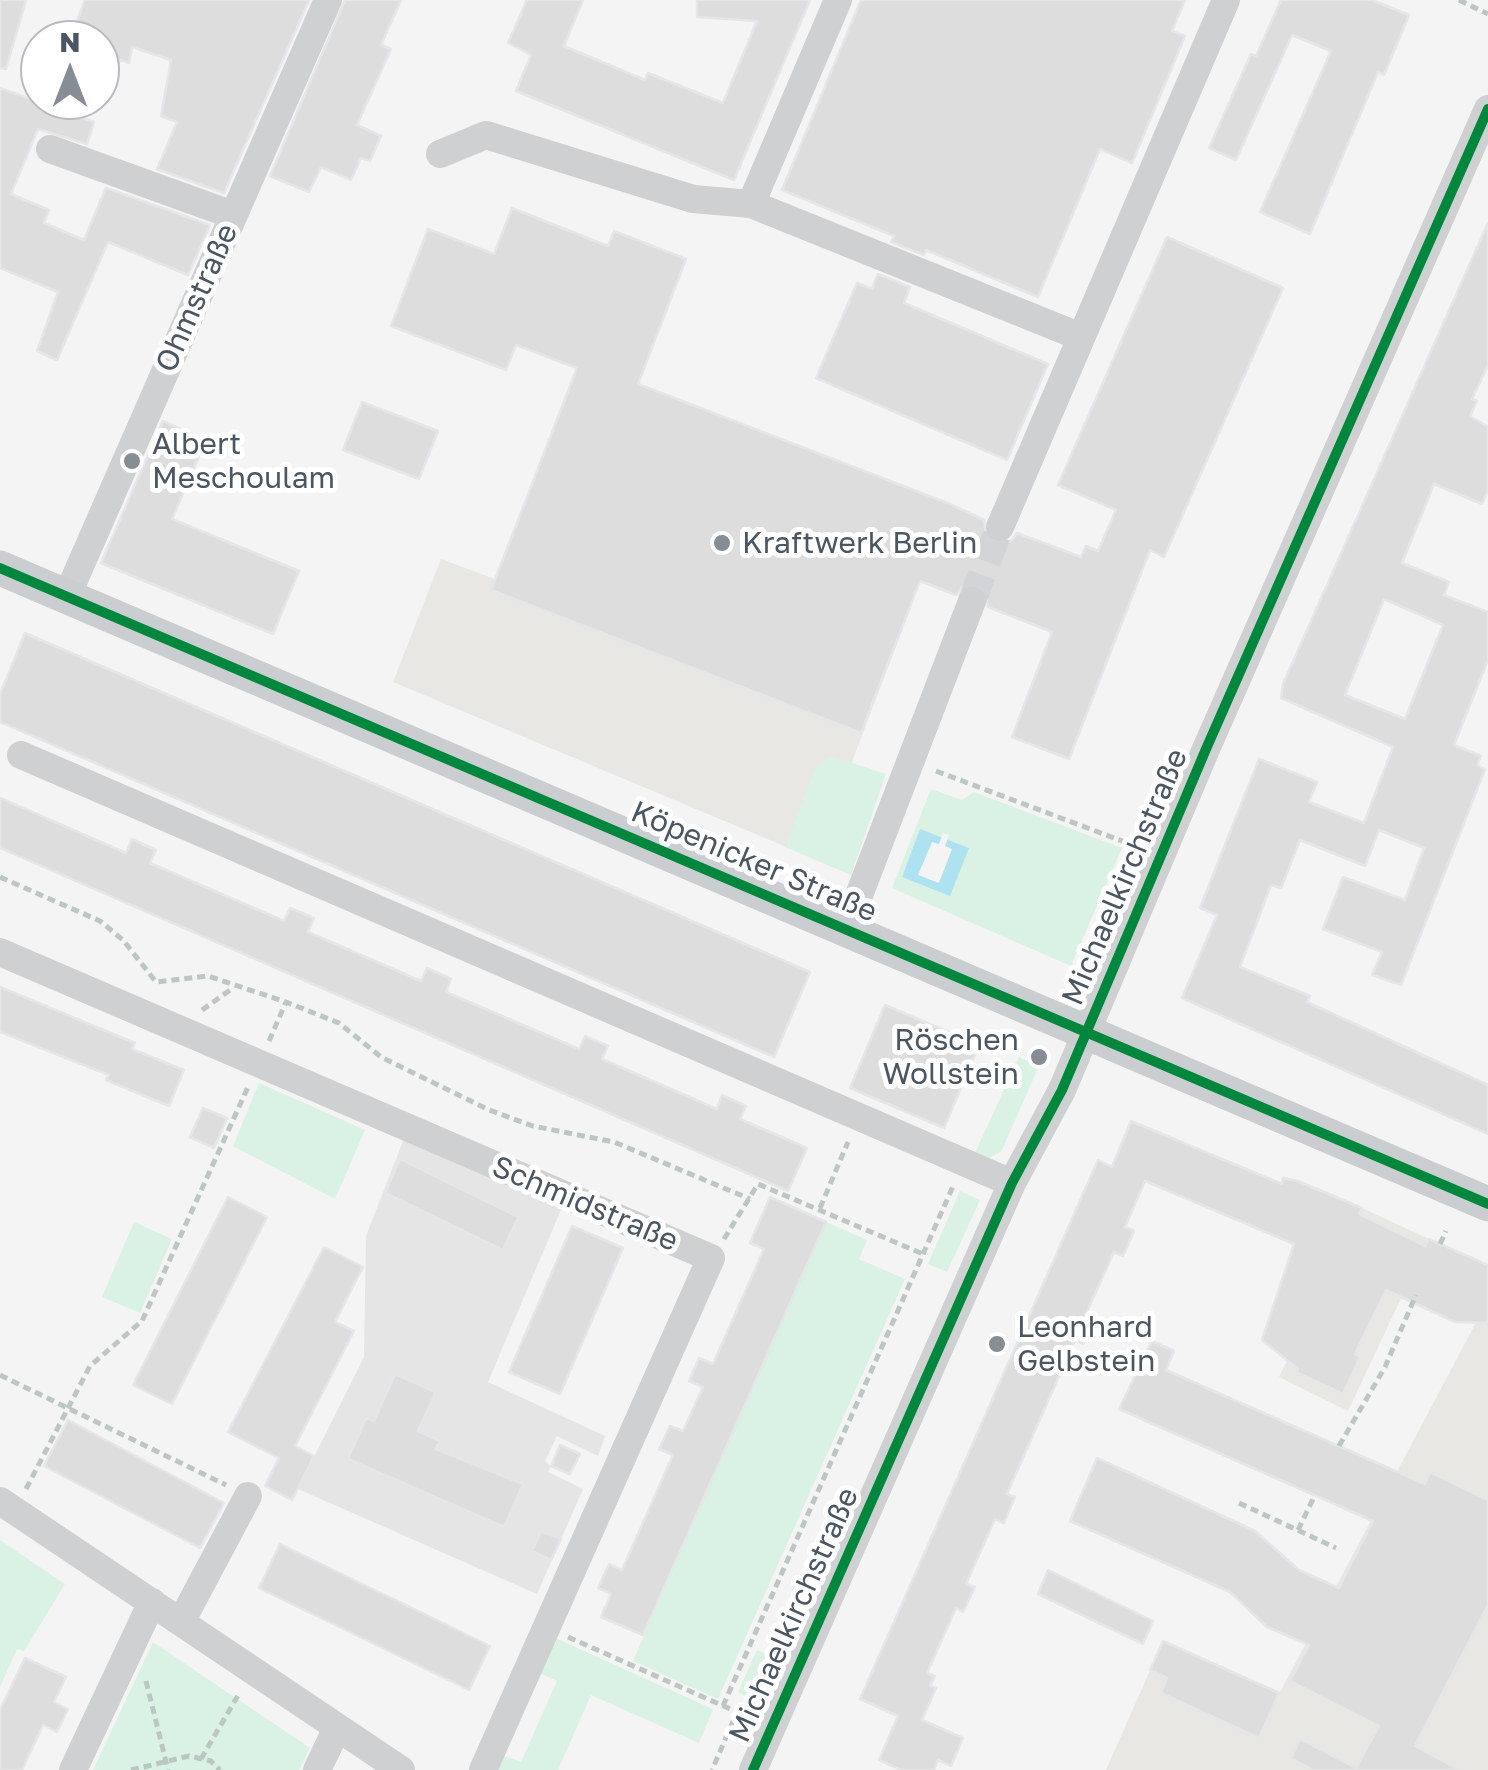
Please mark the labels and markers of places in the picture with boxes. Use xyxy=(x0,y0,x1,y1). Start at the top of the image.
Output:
place label: Albert Meschoulam xyxy=(152,426,335,496)
marker: Albert Meschoulam xyxy=(121,450,143,472)
place label: Kraftwerk Berlin xyxy=(742,525,977,561)
marker: Kraftwerk Berlin xyxy=(711,532,733,554)
place label: Röschen Wollstein xyxy=(882,1022,1019,1092)
marker: Röschen Wollstein xyxy=(1028,1046,1050,1068)
place label: Leonhard Gelbstein xyxy=(1017,1309,1155,1380)
marker: Leonhard Gelbstein xyxy=(986,1333,1008,1355)

